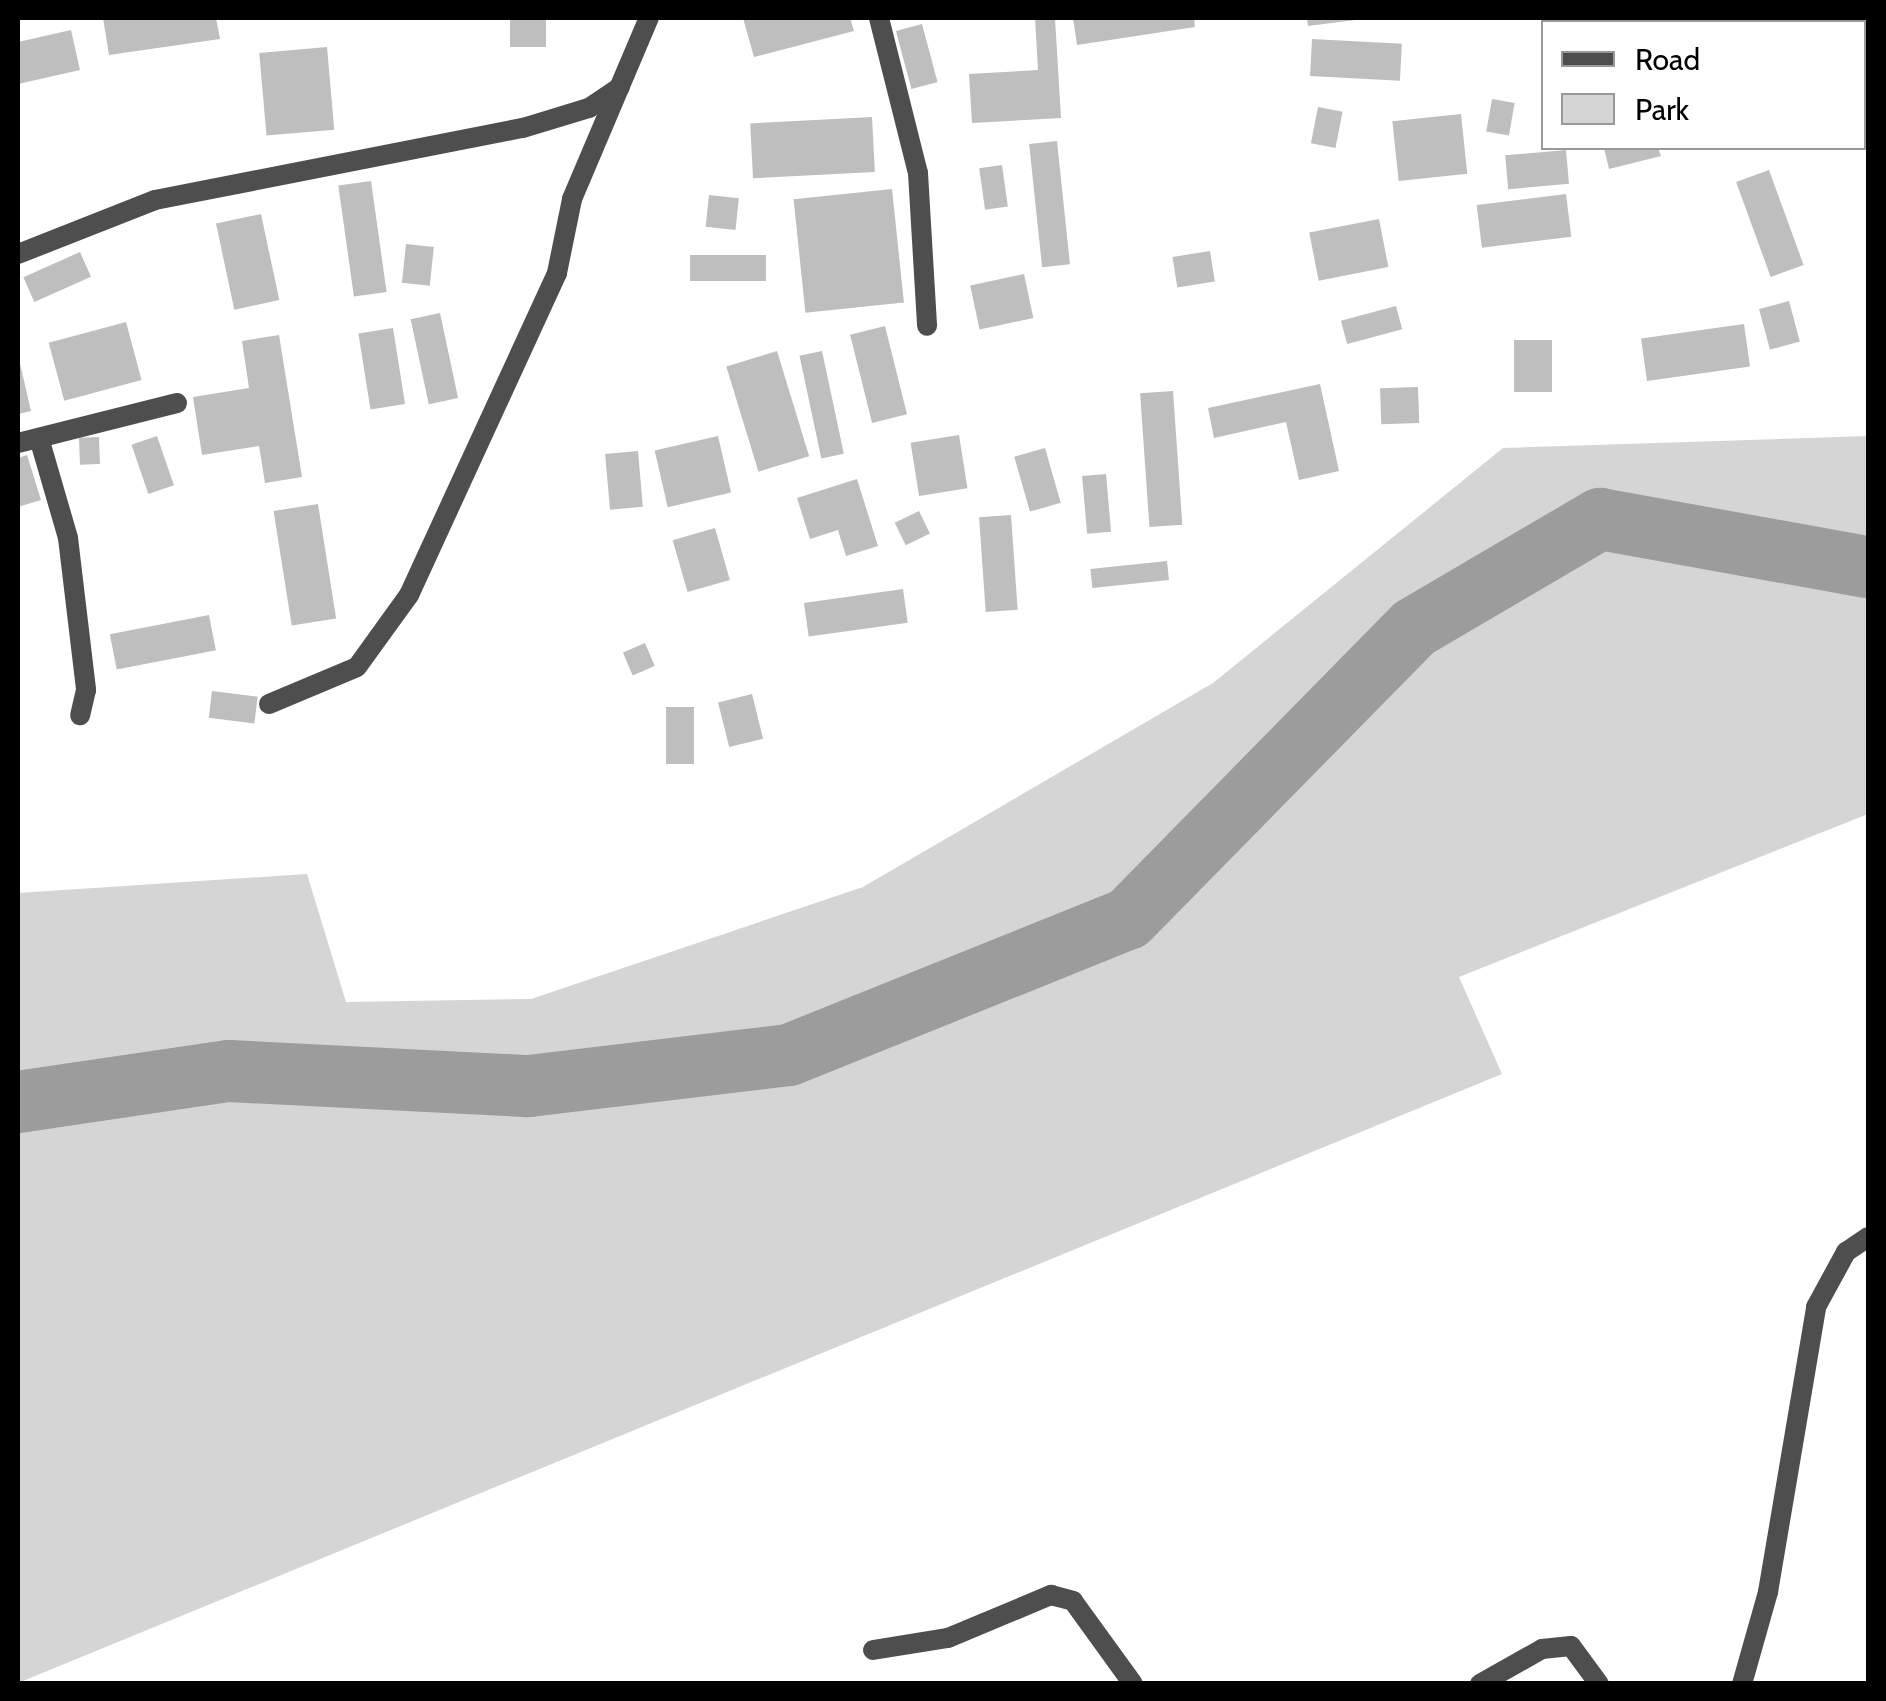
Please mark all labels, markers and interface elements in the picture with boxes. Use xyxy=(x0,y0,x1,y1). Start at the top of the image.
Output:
legend xyxy=(1541,20,1866,150)
text: Road xyxy=(1635,41,1700,78)
text: Park xyxy=(1635,91,1689,128)

